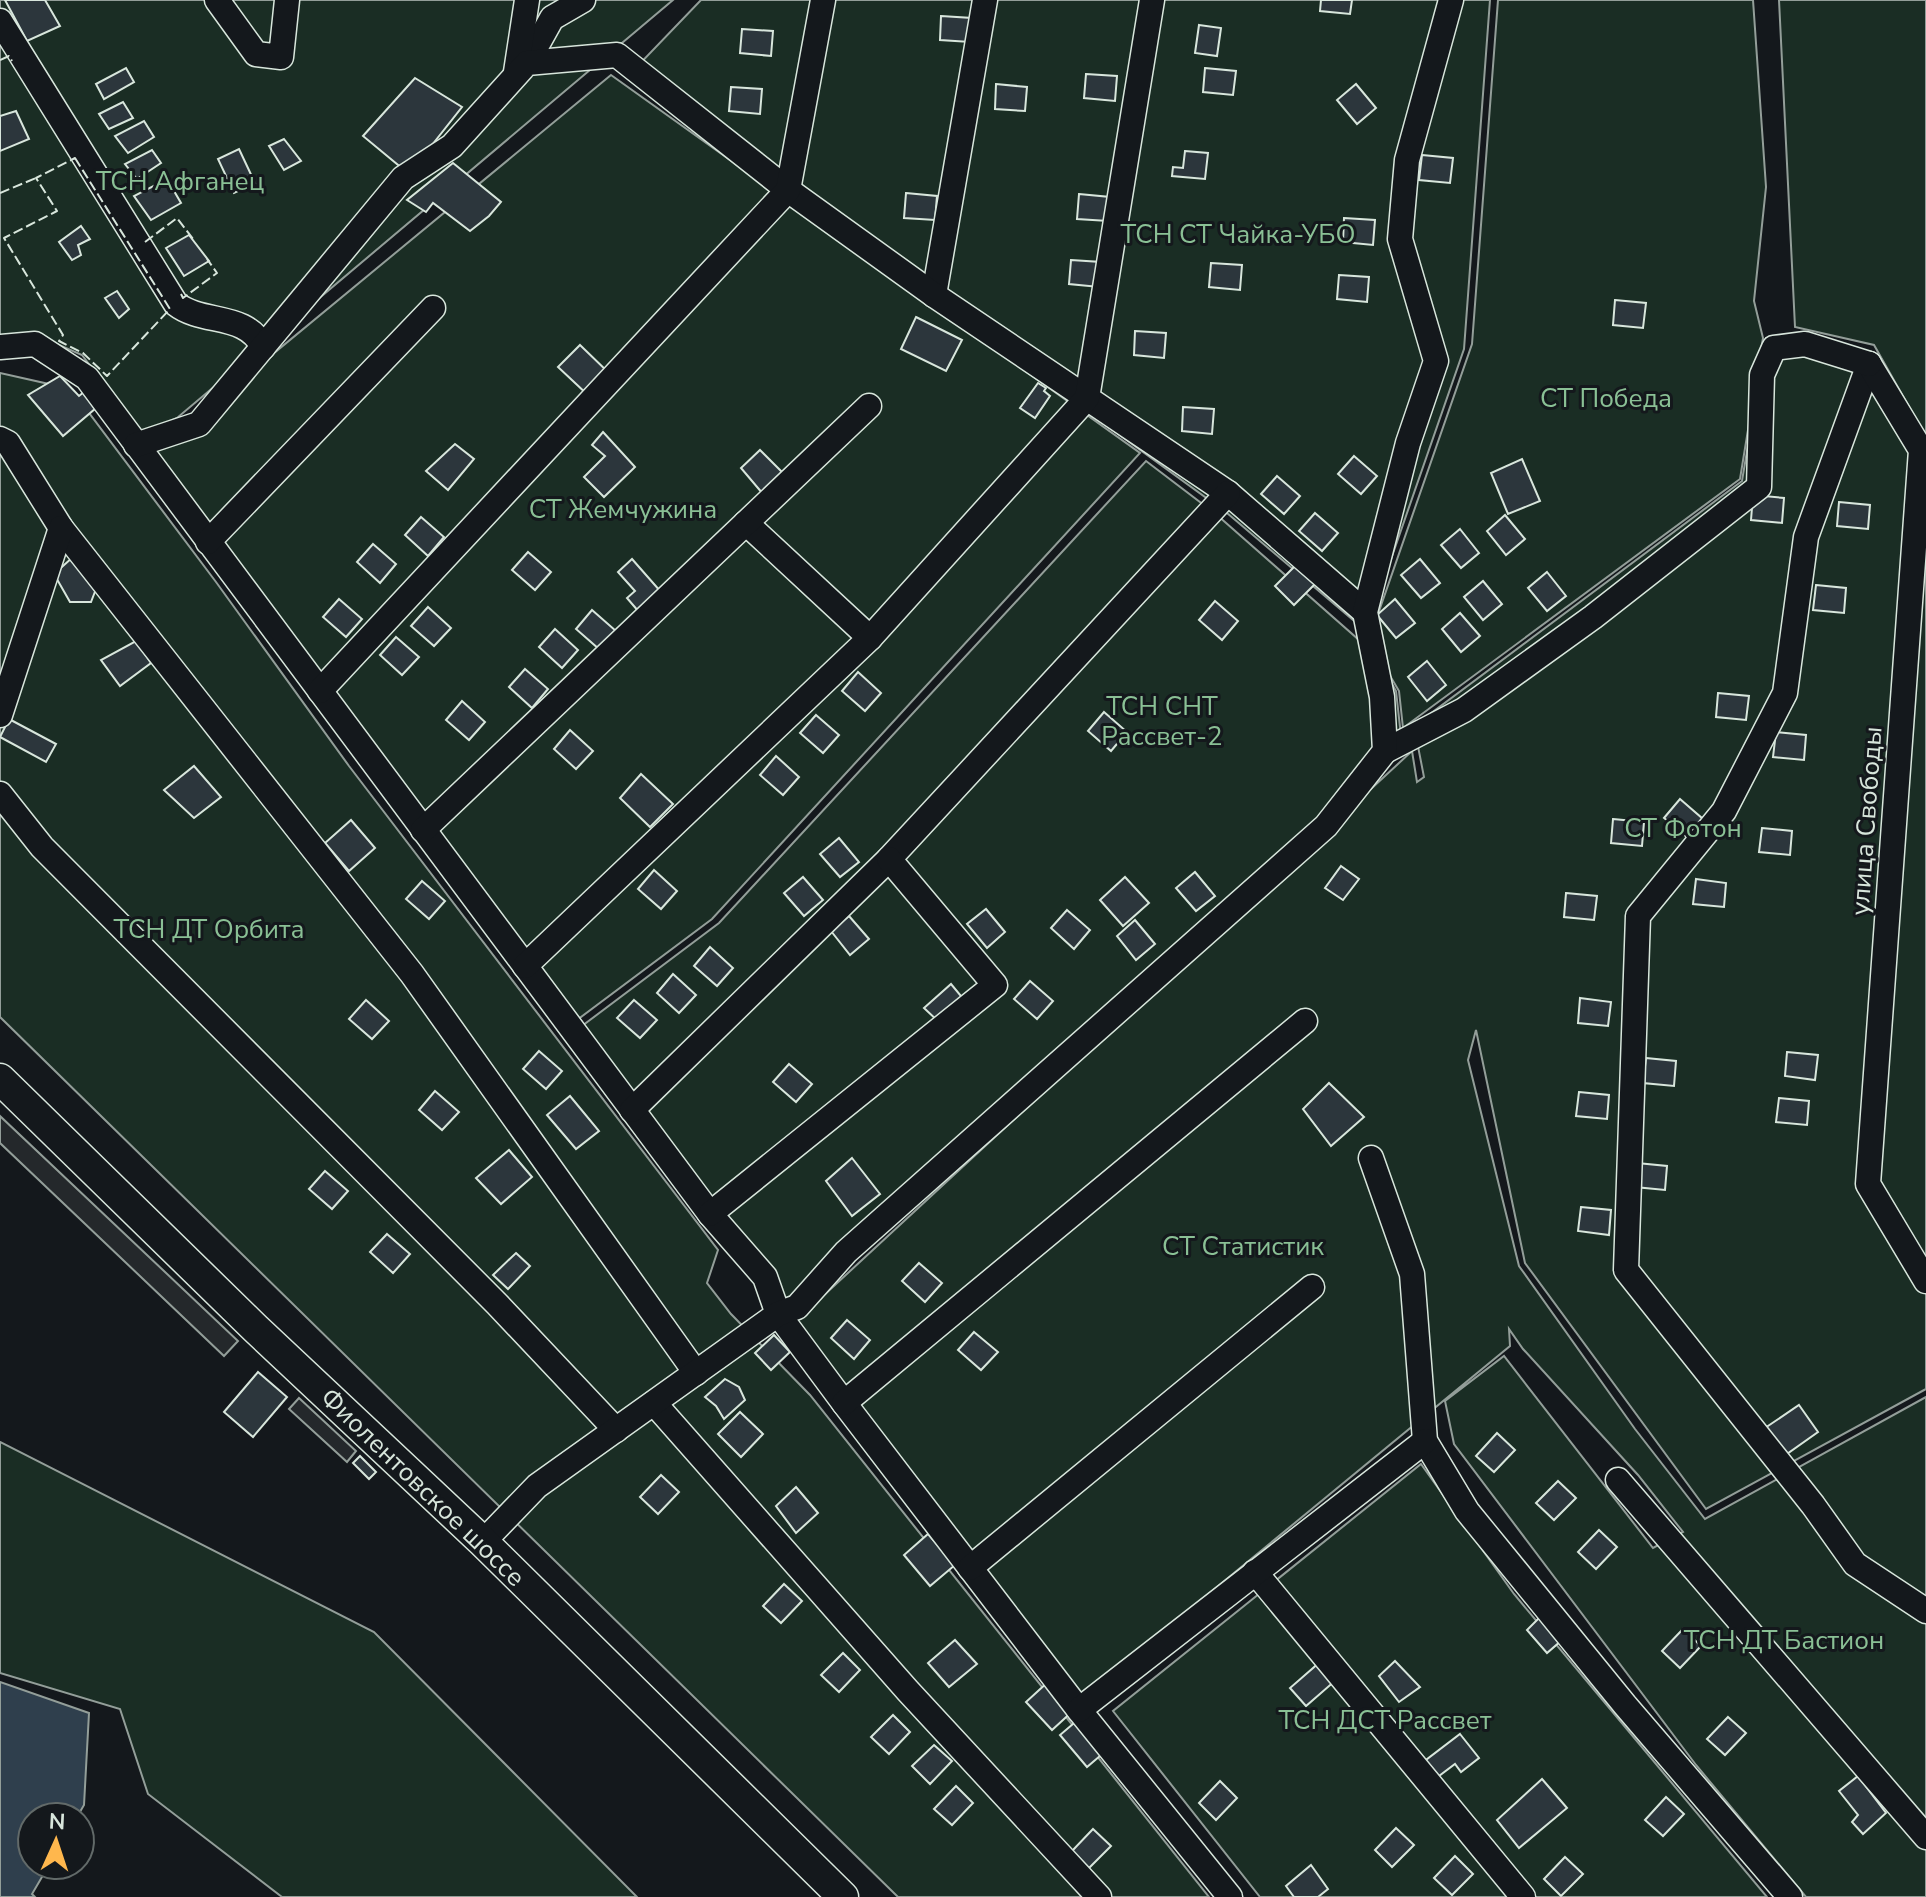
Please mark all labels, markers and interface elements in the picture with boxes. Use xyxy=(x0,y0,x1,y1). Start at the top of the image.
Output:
park label: ТСН Афганец xyxy=(96,164,264,199)
park label: ТСН СТ Чайка-УБО xyxy=(1121,217,1355,252)
park label: СТ Победа xyxy=(1540,381,1672,416)
park label: СТ Жемчужина xyxy=(529,492,717,527)
park label: ТСН СНТ Рассвет-2 xyxy=(1101,689,1223,754)
street label: улица Свободы xyxy=(1842,725,1891,917)
park label: СТ Фотон xyxy=(1624,811,1742,846)
park label: ТСН ДТ Орбита xyxy=(113,912,305,947)
park label: СТ Статистик xyxy=(1162,1229,1324,1264)
street label: Фиолентовское шоссе xyxy=(313,1380,533,1594)
park label: ТСН ДТ Бастион xyxy=(1684,1623,1884,1658)
park label: ТСН ДСТ Рассвет xyxy=(1279,1703,1492,1738)
north arrow xyxy=(16,1801,96,1881)
text: N xyxy=(48,1807,66,1837)

